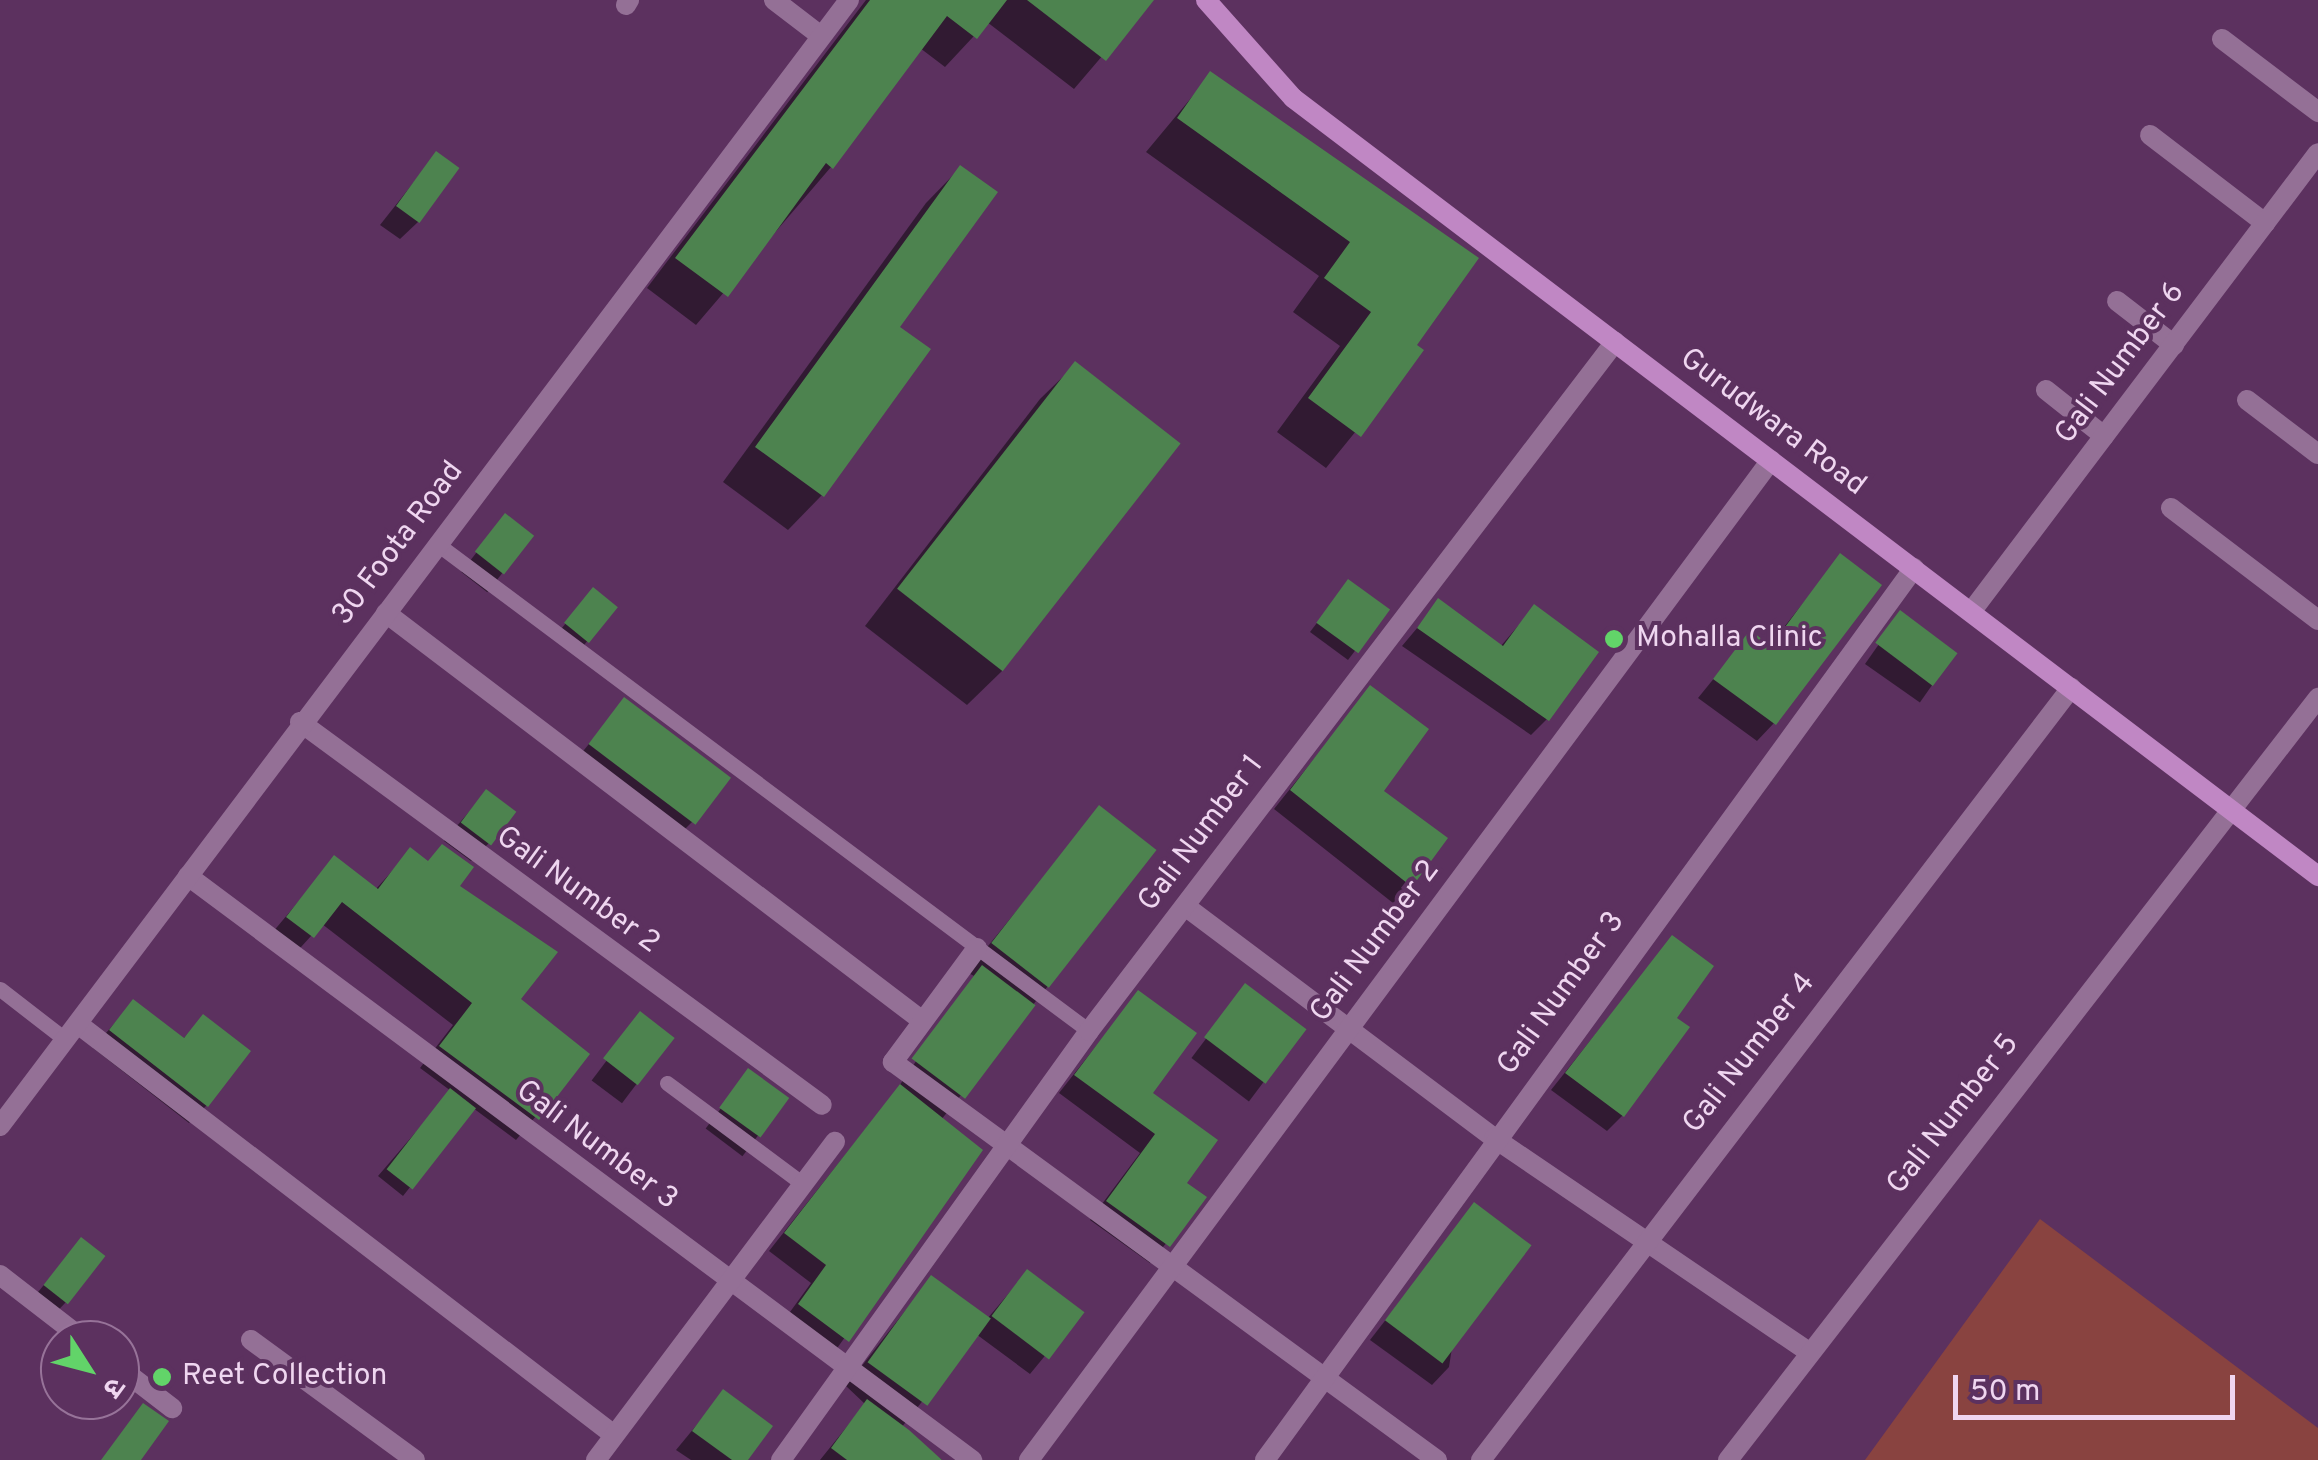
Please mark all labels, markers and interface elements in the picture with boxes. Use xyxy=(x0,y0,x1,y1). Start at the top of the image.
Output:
street label: Gali Number 6 xyxy=(2049,276,2193,452)
street label: Gurudwara Road xyxy=(1672,341,1872,505)
street label: 30 Foota Road xyxy=(326,455,472,633)
place label: Mohalla Clinic xyxy=(1636,621,1823,657)
marker: Mohalla Clinic xyxy=(1601,626,1627,652)
street label: Gali Number 1 xyxy=(1132,749,1272,919)
street label: Gali Number 2 xyxy=(488,820,666,962)
street label: Gali Number 2 xyxy=(1303,854,1449,1030)
street label: Gali Number 3 xyxy=(1491,905,1633,1083)
street label: Gali Number 4 xyxy=(1676,967,1824,1141)
street label: Gali Number 5 xyxy=(1880,1028,2028,1202)
street label: Gali Number 3 xyxy=(508,1073,684,1219)
north arrow xyxy=(40,1320,140,1420)
scale bar xyxy=(1958,1355,2240,1417)
place label: Reet Collection xyxy=(182,1359,387,1395)
marker: Reet Collection xyxy=(151,1366,173,1388)
text: उ xyxy=(93,1369,132,1404)
text: 50 m xyxy=(1970,1374,2040,1411)

